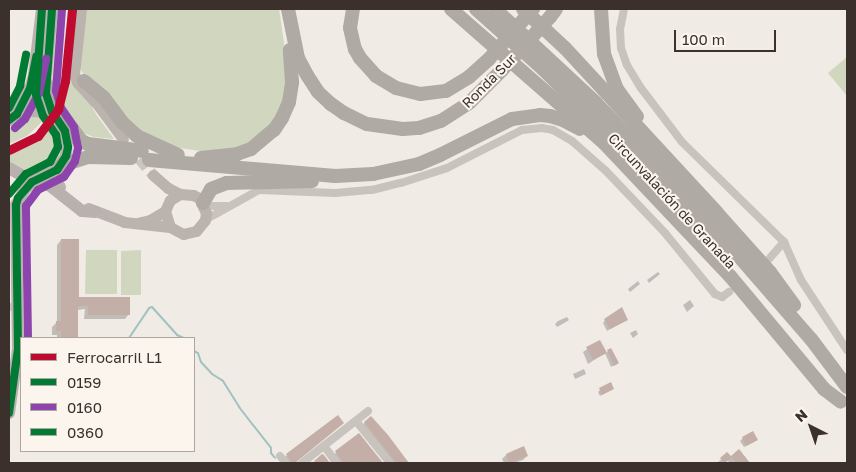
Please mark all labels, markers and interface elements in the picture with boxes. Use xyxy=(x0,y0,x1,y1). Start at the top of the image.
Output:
scale bar xyxy=(676,20,778,52)
text: 100 m xyxy=(682,30,725,48)
street label: Ronda Sur xyxy=(459,51,519,111)
street label: Circunvalación de Granada xyxy=(605,130,739,272)
legend xyxy=(20,337,195,452)
text: Ferrocarril L1 xyxy=(67,348,162,366)
text: 0159 xyxy=(67,373,101,391)
text: 0160 xyxy=(67,398,102,416)
north arrow xyxy=(786,402,836,452)
text: N xyxy=(791,405,810,425)
text: 0360 xyxy=(67,423,103,441)

